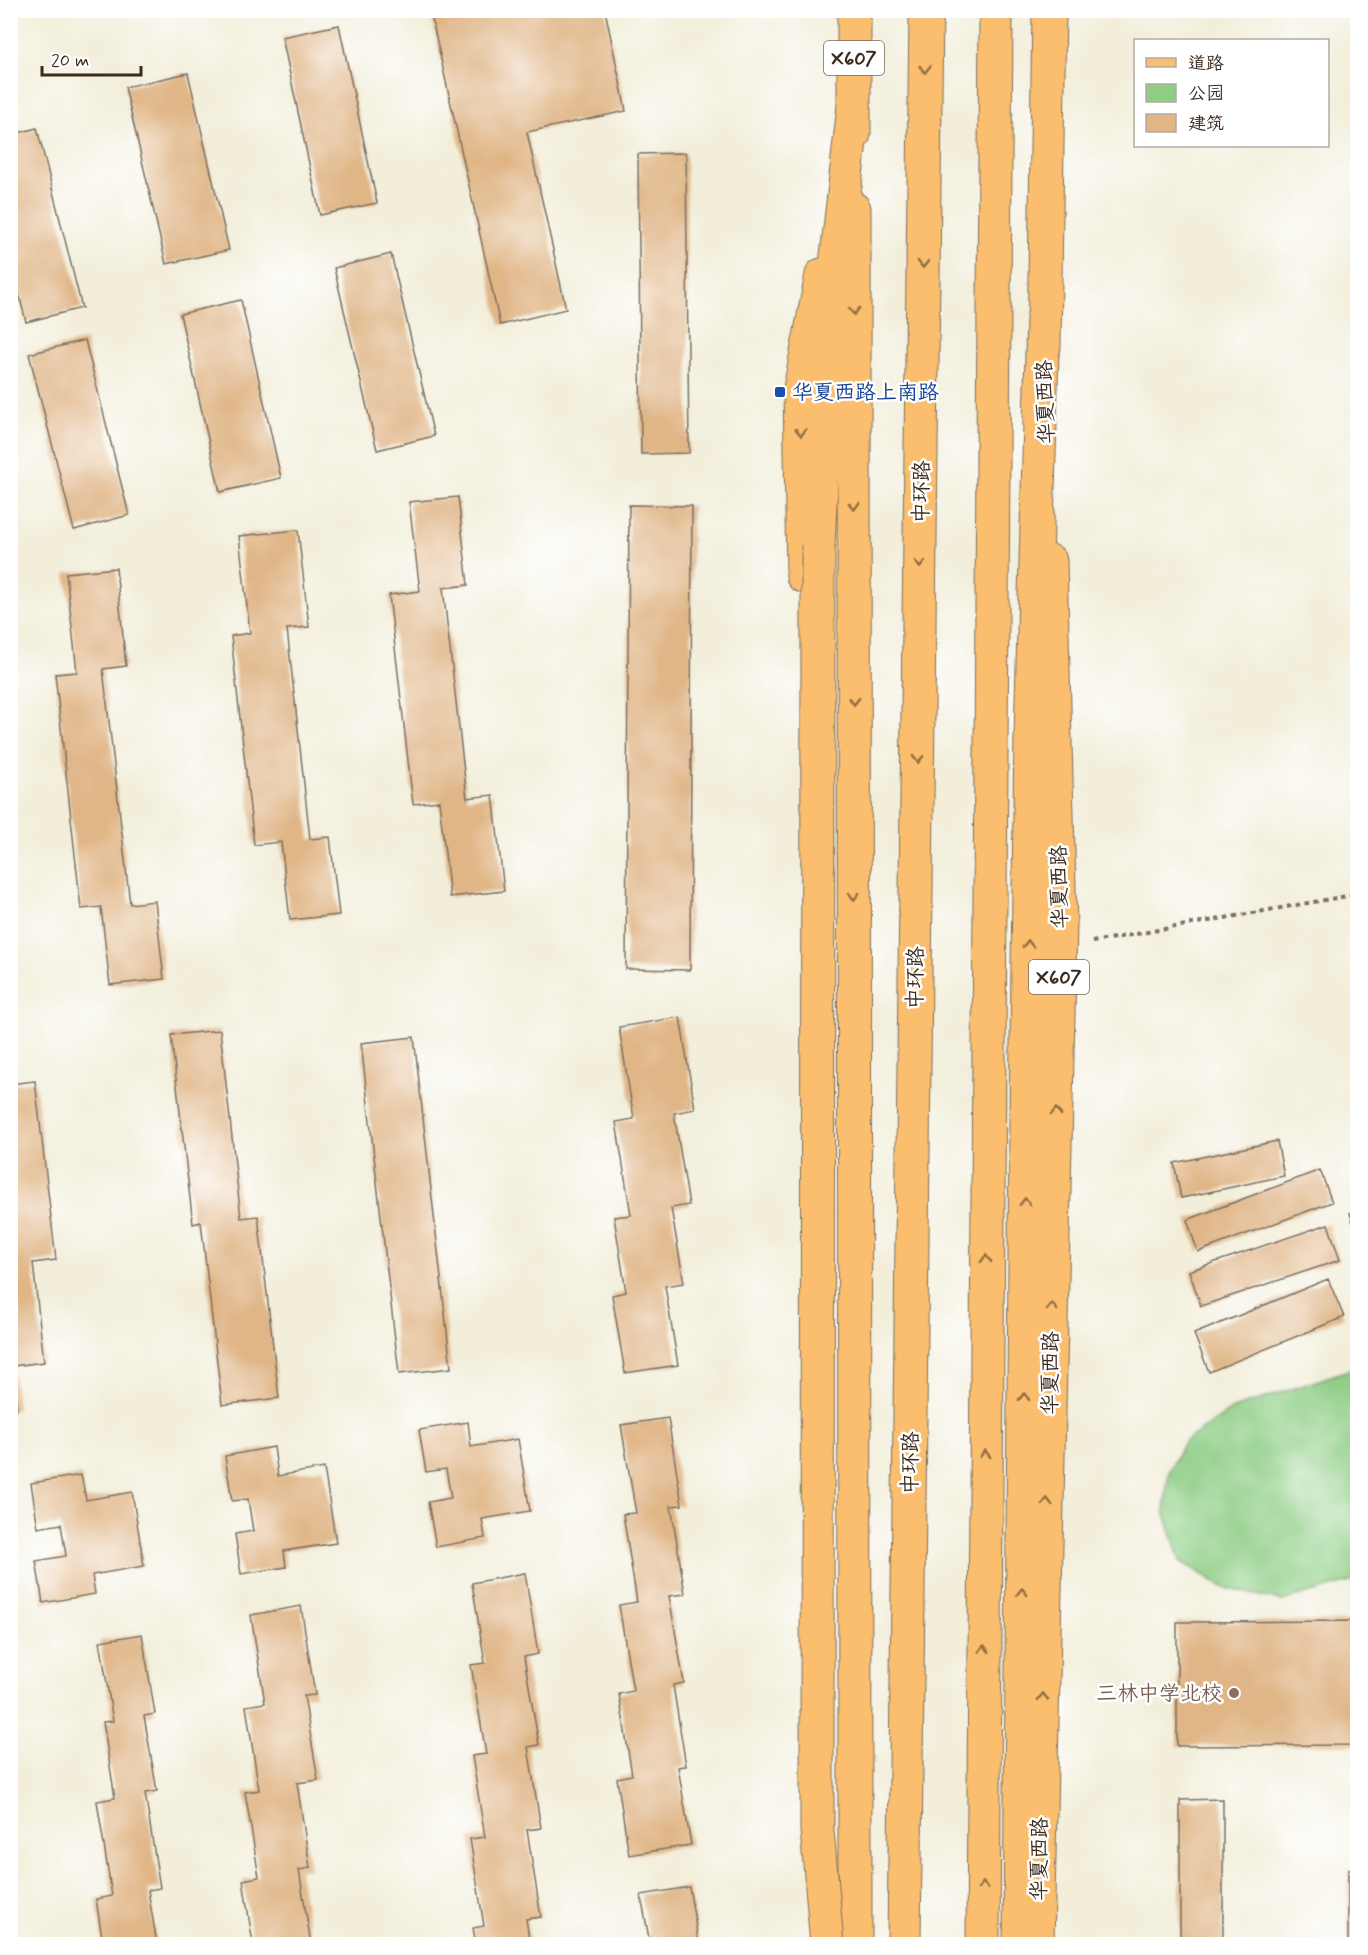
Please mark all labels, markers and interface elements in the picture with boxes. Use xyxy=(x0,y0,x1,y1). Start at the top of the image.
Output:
scale bar xyxy=(42,39,141,77)
legend xyxy=(1134,39,1329,147)
road number: X607 xyxy=(824,41,884,75)
text: 20 m xyxy=(51,49,89,73)
text: 道路 xyxy=(1188,52,1224,76)
one-way arrow xyxy=(919,64,931,73)
text: 公园 xyxy=(1188,82,1224,106)
text: 建筑 xyxy=(1188,112,1224,136)
one-way arrow xyxy=(917,259,930,268)
one-way arrow xyxy=(848,307,860,316)
street label: 华夏西路 xyxy=(1031,360,1061,444)
place label: 华夏西路上南路 xyxy=(792,379,939,407)
marker: 华夏西路上南路 xyxy=(773,385,787,399)
one-way arrow xyxy=(795,428,807,437)
street label: 中环路 xyxy=(907,460,937,524)
one-way arrow xyxy=(848,502,860,511)
one-way arrow xyxy=(914,559,926,568)
one-way arrow xyxy=(848,697,860,706)
one-way arrow xyxy=(912,754,924,763)
street label: 华夏西路 xyxy=(1045,845,1075,929)
one-way arrow xyxy=(848,892,860,901)
one-way arrow xyxy=(1022,940,1034,949)
street label: 中环路 xyxy=(901,946,931,1010)
road number: X607 xyxy=(1029,960,1089,994)
one-way arrow xyxy=(1050,1108,1062,1117)
one-way arrow xyxy=(1019,1198,1031,1207)
one-way arrow xyxy=(980,1255,992,1264)
one-way arrow xyxy=(1045,1303,1058,1312)
street label: 华夏西路 xyxy=(1036,1331,1066,1415)
one-way arrow xyxy=(1018,1393,1030,1402)
street label: 中环路 xyxy=(896,1431,926,1495)
one-way arrow xyxy=(979,1450,991,1459)
one-way arrow xyxy=(1041,1498,1053,1507)
one-way arrow xyxy=(1016,1588,1028,1597)
one-way arrow xyxy=(978,1645,990,1654)
place label: 三林中学北校 xyxy=(1096,1680,1222,1708)
marker: 三林中学北校 xyxy=(1227,1686,1241,1700)
one-way arrow xyxy=(1037,1693,1049,1702)
street label: 华夏西路 xyxy=(1025,1817,1055,1901)
one-way arrow xyxy=(977,1882,989,1891)

